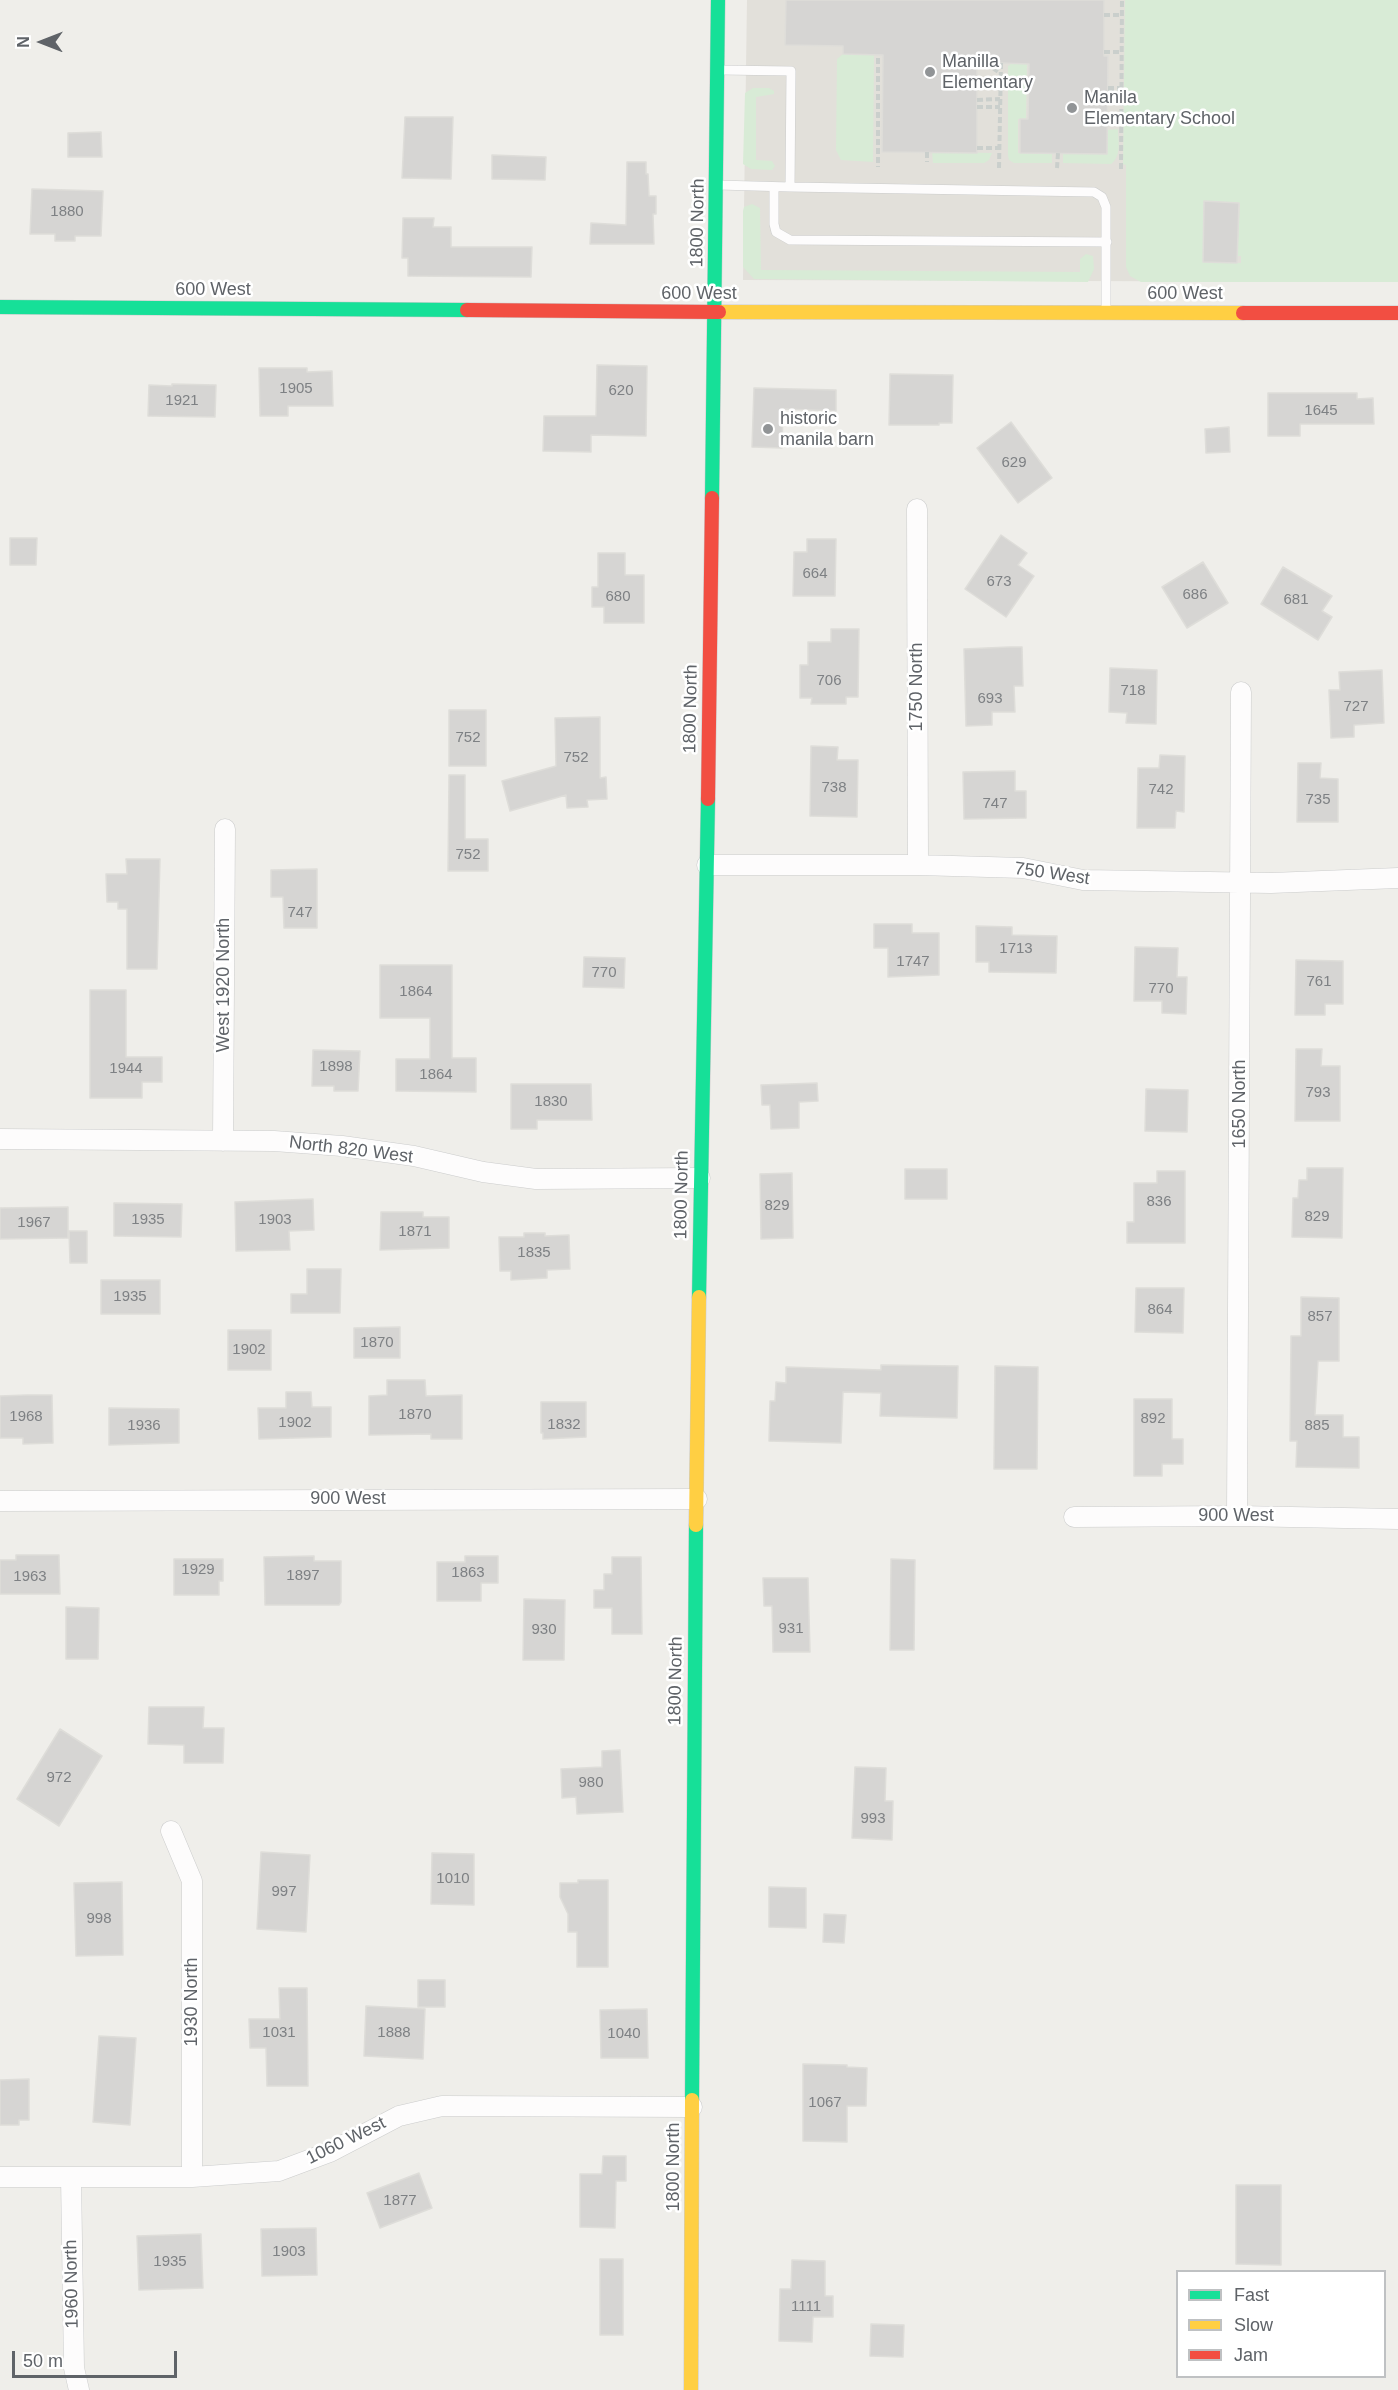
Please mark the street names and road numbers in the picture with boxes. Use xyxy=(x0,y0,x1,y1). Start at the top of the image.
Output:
street label: 1800 North xyxy=(686,178,710,268)
street label: 600 West xyxy=(175,279,251,301)
street label: 600 West xyxy=(661,283,737,305)
street label: 600 West xyxy=(1147,283,1223,305)
street label: 1750 North xyxy=(906,642,928,732)
street label: 1800 North xyxy=(679,664,703,754)
street label: 750 West xyxy=(1013,858,1091,890)
street label: West 1920 North xyxy=(213,918,235,1052)
street label: 1650 North xyxy=(1229,1059,1251,1149)
street label: North 820 West xyxy=(288,1132,414,1168)
street label: 1800 North xyxy=(670,1150,694,1240)
street label: 900 West xyxy=(310,1488,386,1510)
street label: 900 West xyxy=(1198,1505,1274,1527)
street label: 1800 North xyxy=(664,1636,688,1726)
street label: 1930 North xyxy=(181,1957,203,2047)
street label: 1060 West xyxy=(303,2113,389,2169)
street label: 1800 North xyxy=(663,2122,685,2212)
street label: 1960 North xyxy=(60,2239,84,2329)

